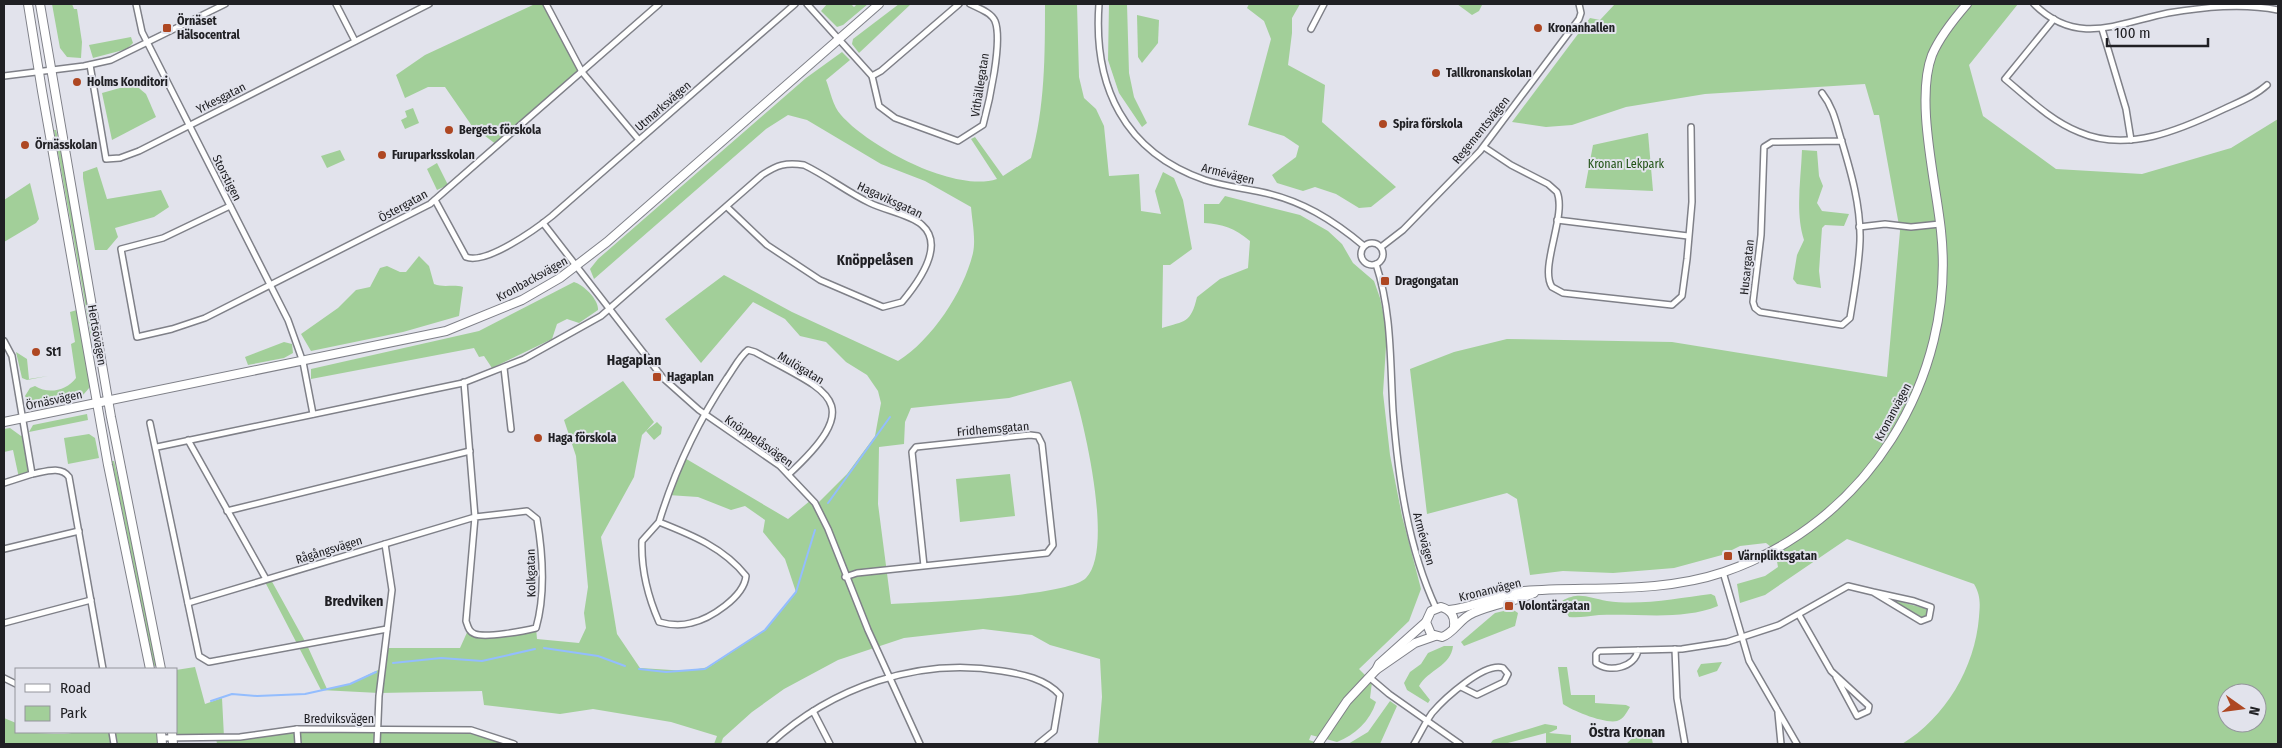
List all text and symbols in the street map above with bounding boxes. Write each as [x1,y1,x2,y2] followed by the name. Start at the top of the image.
[177,13,240,42] place label: Örnäset Hälsocentral
[2107,15,2208,47] scale bar
[1548,21,1615,35] place label: Kronanhallen
[161,22,173,34] marker: Örnäset Hälsocentral
[1532,22,1544,34] marker: Kronanhallen
[2114,24,2151,42] text: 100 m
[968,52,992,118] street label: Vithällegatan
[1446,66,1532,80] place label: Tallkronanskolan
[1430,67,1442,79] marker: Tallkronanskolan
[87,75,168,89] place label: Holms Konditori
[71,76,83,88] marker: Holms Konditori
[632,78,694,134] street label: Utmarksvägen
[194,80,248,116] street label: Yrkesgatan
[1450,93,1512,167] street label: Regementsvägen
[1393,117,1463,131] place label: Spira förskola
[1377,118,1389,130] marker: Spira förskola
[459,123,541,137] place label: Bergets förskola
[443,124,455,136] marker: Bergets förskola
[35,137,97,152] place label: Örnässkolan
[19,139,31,151] marker: Örnässkolan
[392,148,475,162] place label: Furuparksskolan
[376,149,388,161] marker: Furuparksskolan
[209,153,245,203] street label: Storstigen
[1588,157,1665,171] park label: Kronan Lekpark
[1200,161,1256,187] street label: Armévägen
[855,179,925,221] street label: Hagaviksgatan
[375,185,430,225] street label: Östergatan
[1737,239,1757,295] street label: Husargatan
[837,252,913,269] district label: Knöppelåsen
[494,254,570,304] street label: Kronbacksvägen
[1395,274,1458,288] place label: Dragongatan
[1379,275,1391,287] marker: Dragongatan
[85,304,109,366] street label: Hertsövägen
[46,345,61,359] place label: St1
[30,346,42,358] marker: St1
[775,349,827,387] street label: Mulögatan
[607,352,661,369] district label: Hagaplan
[667,370,714,384] place label: Hagaplan
[651,371,663,383] marker: Hagaplan
[1872,381,1914,443] street label: Kronanvägen
[24,385,84,413] street label: Örnäsvägen
[722,412,796,470] street label: Knöppelåsvägen
[956,419,1030,439] street label: Fridhemsgatan
[548,431,617,445] place label: Haga förskola
[532,432,544,444] marker: Haga förskola
[1410,511,1438,567] street label: Armévägen
[294,533,364,567] street label: Rågångsvägen
[524,549,538,597] street label: Kolkgatan
[1737,549,1817,563] place label: Värnpliktsgatan
[1722,550,1734,562] marker: Värnpliktsgatan
[1457,576,1523,604] street label: Kronanvägen
[325,593,383,610] district label: Bredviken
[1518,599,1590,613] place label: Volontärgatan
[1503,600,1515,612] marker: Volontärgatan
[15,668,178,733] legend
[60,679,91,697] text: Road
[2217,683,2267,733] north arrow
[60,704,87,722] text: Park
[2245,705,2263,717] text: N
[304,712,374,726] street label: Bredviksvägen
[1589,723,1665,741] district label: Östra Kronan

